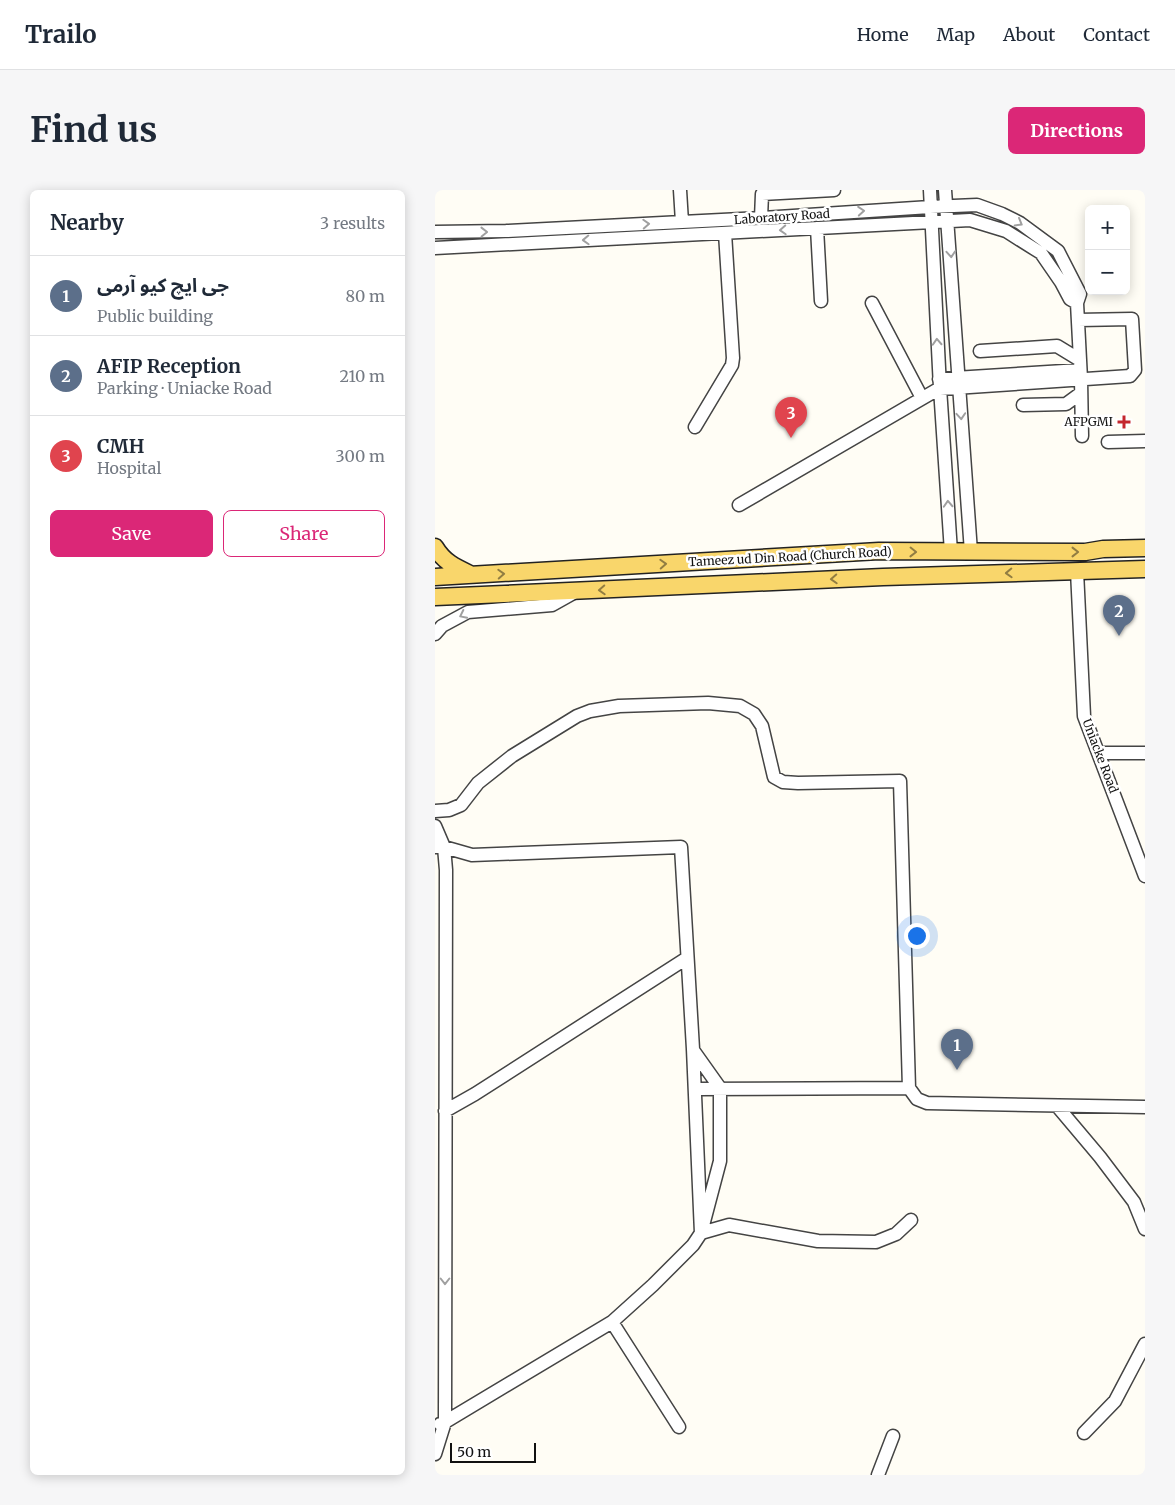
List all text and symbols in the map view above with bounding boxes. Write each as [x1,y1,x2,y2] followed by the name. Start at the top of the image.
[25,19,97,50] text: Trailo
[857,23,909,46] text: Home
[937,23,975,46] text: Map
[1003,23,1055,46] text: About
[1083,23,1150,46] text: Contact
[1008,107,1145,154] button: Directions
[30,108,157,152] text: Find us
[1085,205,1130,295] map controls
[1085,205,1130,250] button: +
[733,206,830,227] street label: Laboratory Road
[857,206,865,217] one-way arrow
[50,209,124,236] text: Nearby
[320,213,385,233] text: 3 results
[1014,217,1023,227] one-way arrow
[642,219,650,230] one-way arrow
[779,225,787,236] one-way arrow
[480,226,488,237] one-way arrow
[582,235,590,246] one-way arrow
[945,250,956,258] one-way arrow
[1085,250,1130,295] button: −
[97,273,229,297] text: جی ایچ کیو آرمی
[62,286,70,306] text: 1
[346,286,385,306] text: 80 m
[97,306,213,326] text: Public building
[932,337,943,345] one-way arrow
[97,354,241,378] text: AFIP Reception
[61,366,71,386] text: 2
[340,366,385,386] text: 210 m
[97,378,272,398] text: Parking · Uniacke Road
[775,397,807,438] pin: 3
[956,413,967,421] one-way arrow
[1063,414,1113,429] place label: AFPGMI
[1117,415,1131,429] marker: AFPGMI
[97,434,145,458] text: CMH
[61,446,71,466] text: 3
[336,446,385,466] text: 300 m
[97,458,161,478] text: Hospital
[943,499,954,507] one-way arrow
[50,510,213,557] button: Save
[223,510,385,557] button: Share
[688,544,892,569] street label: Tameez ud Din Road (Church Road)
[910,547,917,557] one-way arrow
[1072,547,1080,557] one-way arrow
[660,559,668,570] one-way arrow
[497,568,505,579] one-way arrow
[1005,568,1013,579] one-way arrow
[830,574,838,584] one-way arrow
[598,584,606,595] one-way arrow
[1103,595,1135,636] pin: 2
[459,609,468,620] one-way arrow
[1079,717,1122,795] street label: Uniacke Road
[904,923,930,949] your location
[941,1029,973,1070] pin: 1
[440,1277,450,1285] one-way arrow
[450,1440,536,1463] scale bar
[457,1443,491,1461] text: 50 m

